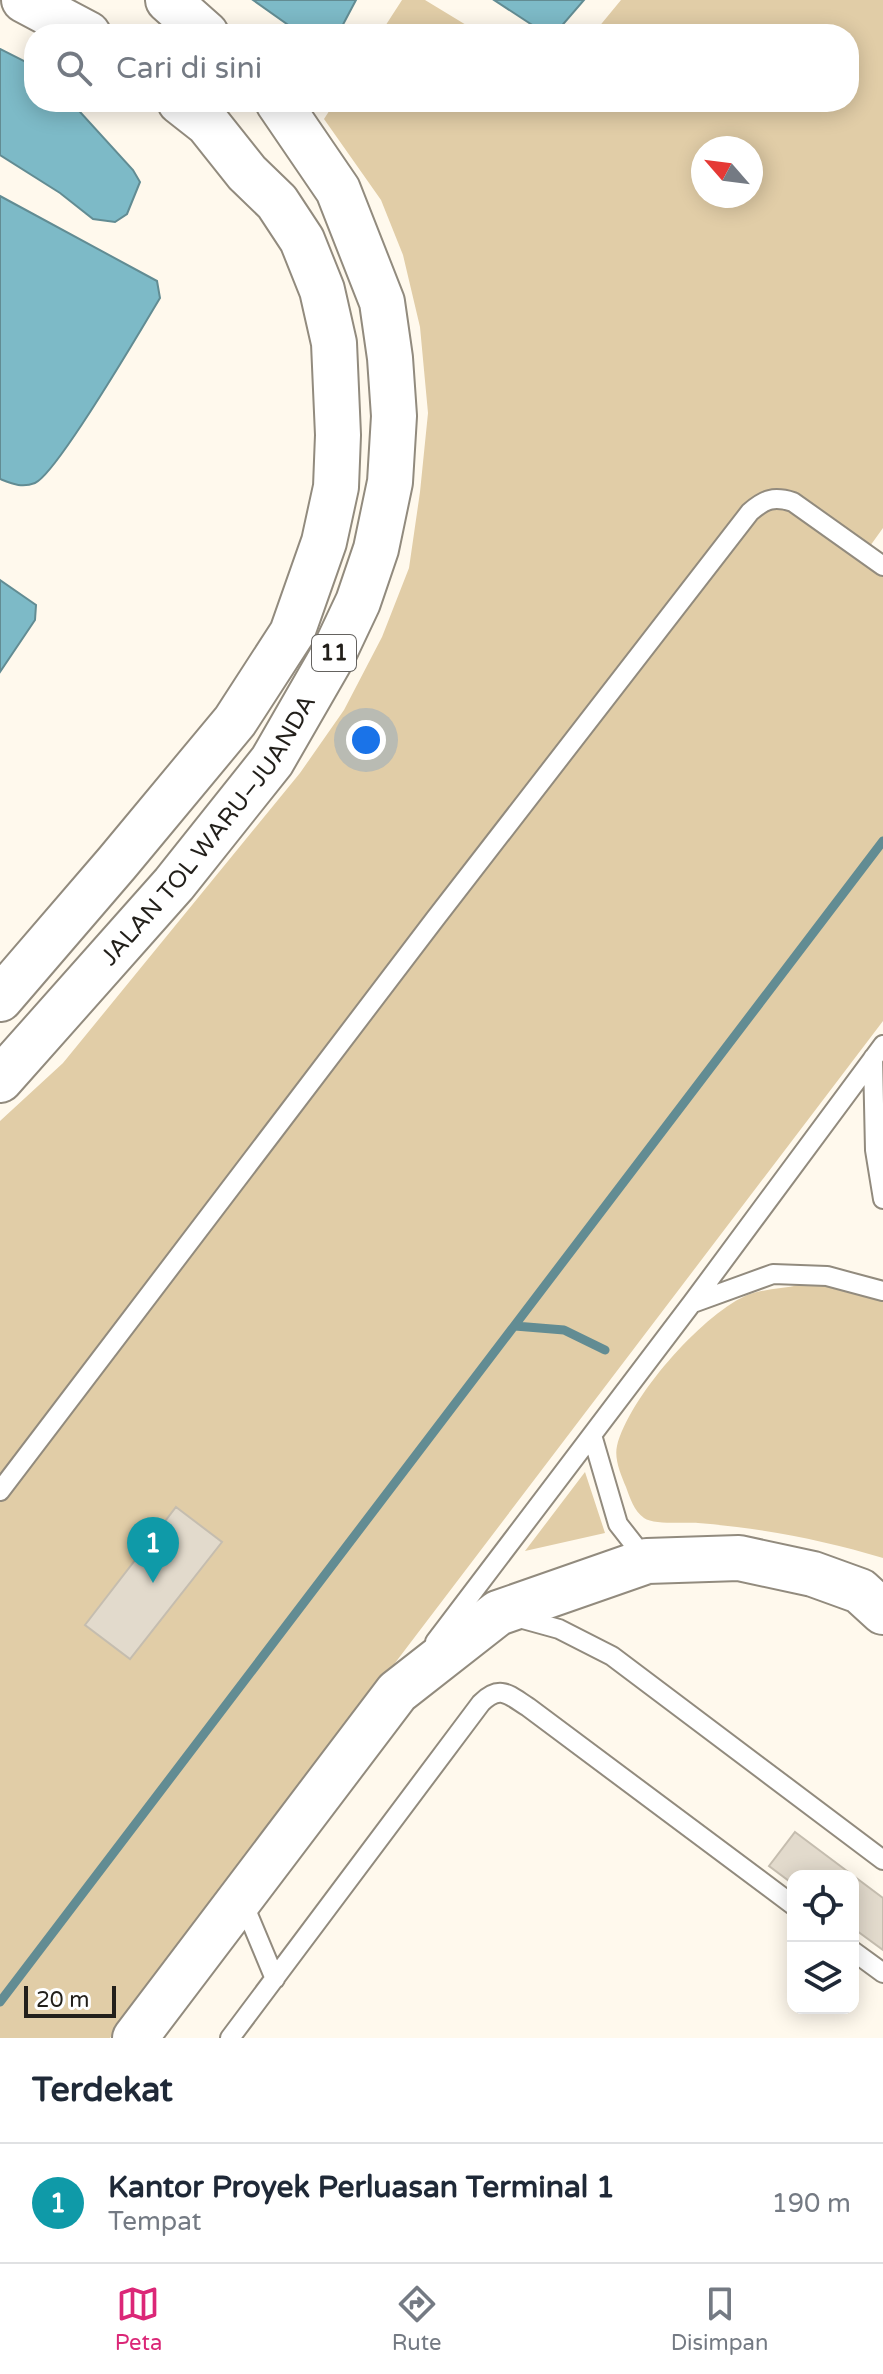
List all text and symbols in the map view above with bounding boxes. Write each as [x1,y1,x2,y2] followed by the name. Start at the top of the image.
[24,24,859,112] search box
[52,46,96,90] icon: search
[116,50,262,87] text: Cari di sini
[691,136,763,208] north arrow
[312,635,356,671] road number: 11
[94,689,322,971] street label: JALAN TOL WARU–JUANDA
[346,720,386,760] your location
[127,1517,179,1583] pin: 1
[787,1870,859,2014] map controls
[787,1870,859,1942] button: locate
[787,1942,859,2014] button: layers
[24,1982,116,2018] scale bar
[36,1987,90,2013] text: 20 m
[32,2070,173,2111] text: Terdekat
[108,2169,615,2206] text: Kantor Proyek Perluasan Terminal 1
[50,2188,66,2219] text: 1
[771,2188,851,2219] text: 190 m
[108,2206,201,2237] text: Tempat
[115,2282,162,2356] tab: Peta
[392,2282,441,2356] tab: Rute
[671,2282,768,2356] tab: Disimpan

